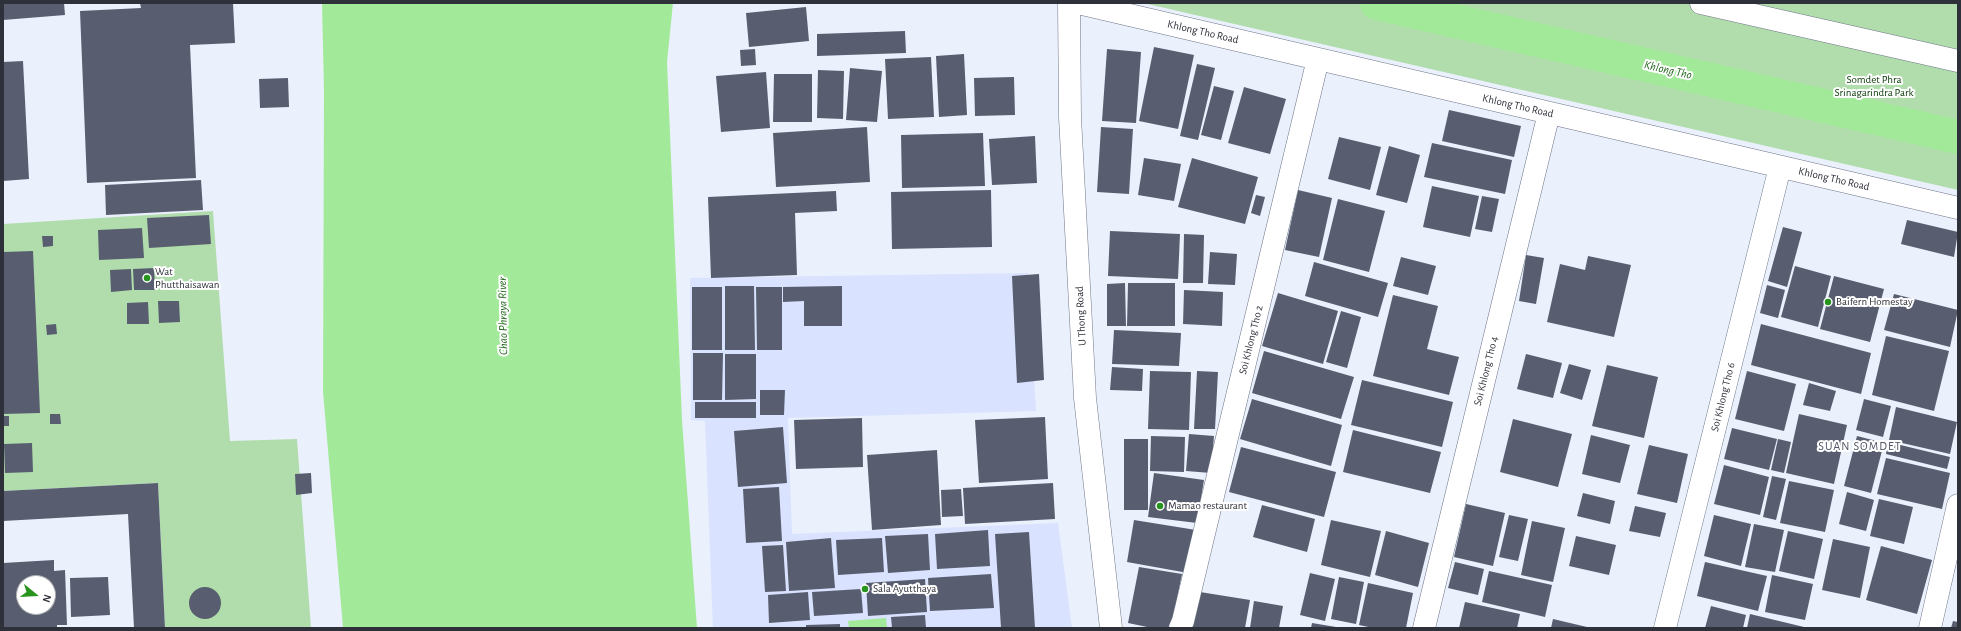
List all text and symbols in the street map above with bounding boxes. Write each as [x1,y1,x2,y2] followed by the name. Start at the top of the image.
[1166,17,1240,47] street label: Khlong Tho Road
[1643,58,1693,82] water label: Khlong Tho
[1834,73,1914,99] park label: Somdet Phra Srinagarindra Park
[1481,91,1555,121] street label: Khlong Tho Road
[1797,164,1871,194] street label: Khlong Tho Road
[155,265,219,291] place label: Wat Phutthaisawan
[142,273,152,283] marker: Wat Phutthaisawan
[495,277,511,355] water label: Chao Phraya River
[1073,286,1089,346] street label: U Thong Road
[1836,295,1913,309] place label: Baifern Homestay
[1823,297,1833,307] marker: Baifern Homestay
[1236,304,1266,376] street label: Soi Khlong Tho 2
[1471,335,1501,407] street label: Soi Khlong Tho 4
[1708,361,1738,433] street label: Soi Khlong Tho 6
[1818,439,1902,453] district label: SUAN SOMDET
[1168,499,1247,513] place label: Mamao restaurant
[1155,501,1165,511] marker: Mamao restaurant
[16,575,56,615] north arrow
[873,582,936,596] place label: Sala Ayutthaya
[860,584,870,594] marker: Sala Ayutthaya
[41,593,53,604] text: N

